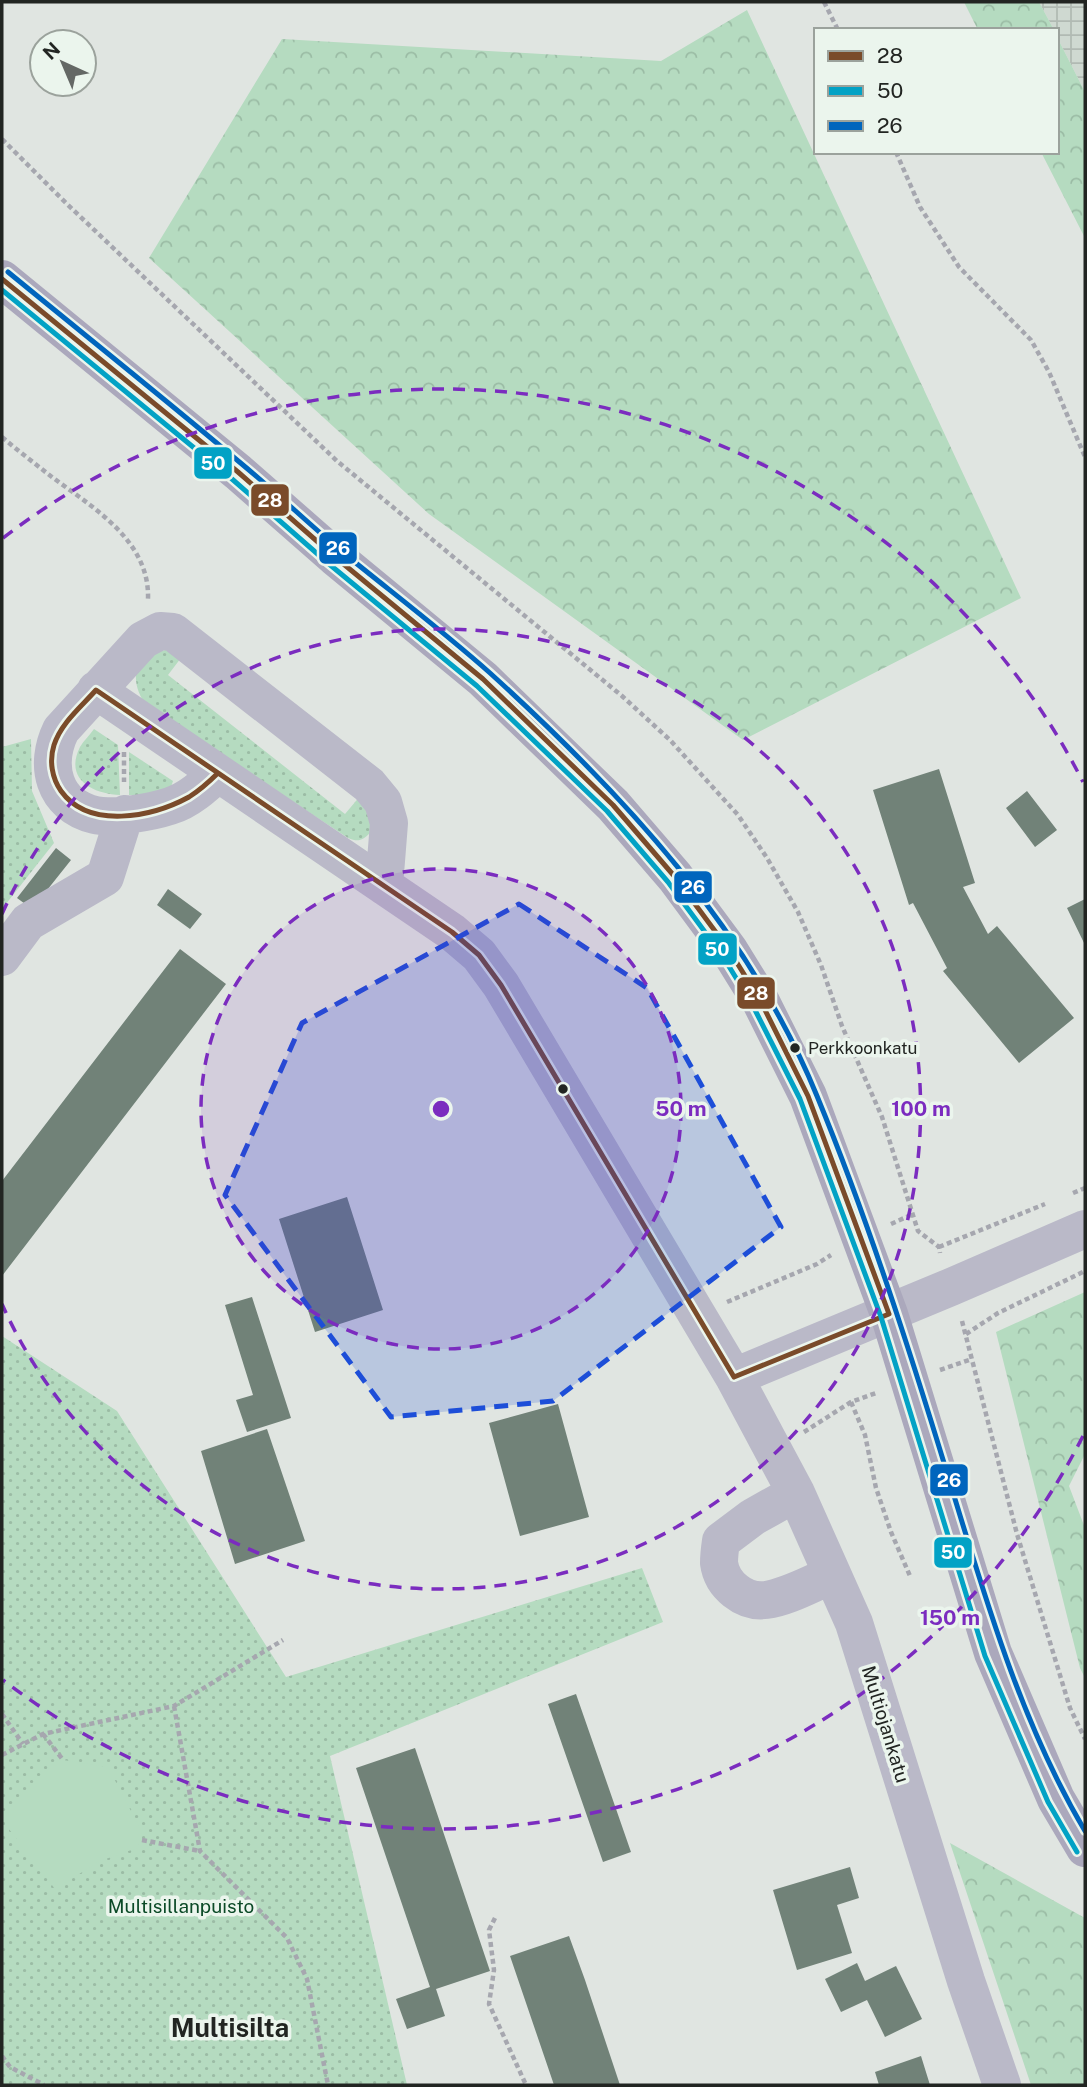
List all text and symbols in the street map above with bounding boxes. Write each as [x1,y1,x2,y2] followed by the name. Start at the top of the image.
[28,28,98,98] north arrow
[814,28,1059,154] legend
[38,38,64,64] text: N
[877,43,903,68] text: 28
[877,78,903,103] text: 50
[877,113,903,138] text: 26
[193,446,233,480] line badge: 50
[200,452,226,474] text: 50
[250,483,290,517] line badge: 28
[258,489,282,511] text: 28
[318,531,358,565] line badge: 26
[326,537,350,559] text: 26
[673,870,713,904] line badge: 26
[681,876,705,898] text: 26
[697,932,738,966] line badge: 50
[704,938,730,960] text: 50
[736,976,776,1010] line badge: 28
[744,982,768,1004] text: 28
[808,1038,917,1058] place label: Perkkoonkatu
[788,1041,802,1055] marker: Perkkoonkatu
[556,1082,570,1096] unlabelled marker
[655,1096,707,1121] text: 50 m
[891,1096,951,1121] text: 100 m
[429,1097,453,1121] centre of rings
[929,1463,969,1497] line badge: 26
[937,1469,961,1491] text: 26
[933,1536,973,1569] line badge: 50
[940,1541,966,1563] text: 50
[920,1605,980,1630] text: 150 m
[858,1663,914,1785] street label: Multiojankatu
[108,1895,254,1917] park label: Multisillanpuisto
[171,2012,289,2043] district label: Multisilta

